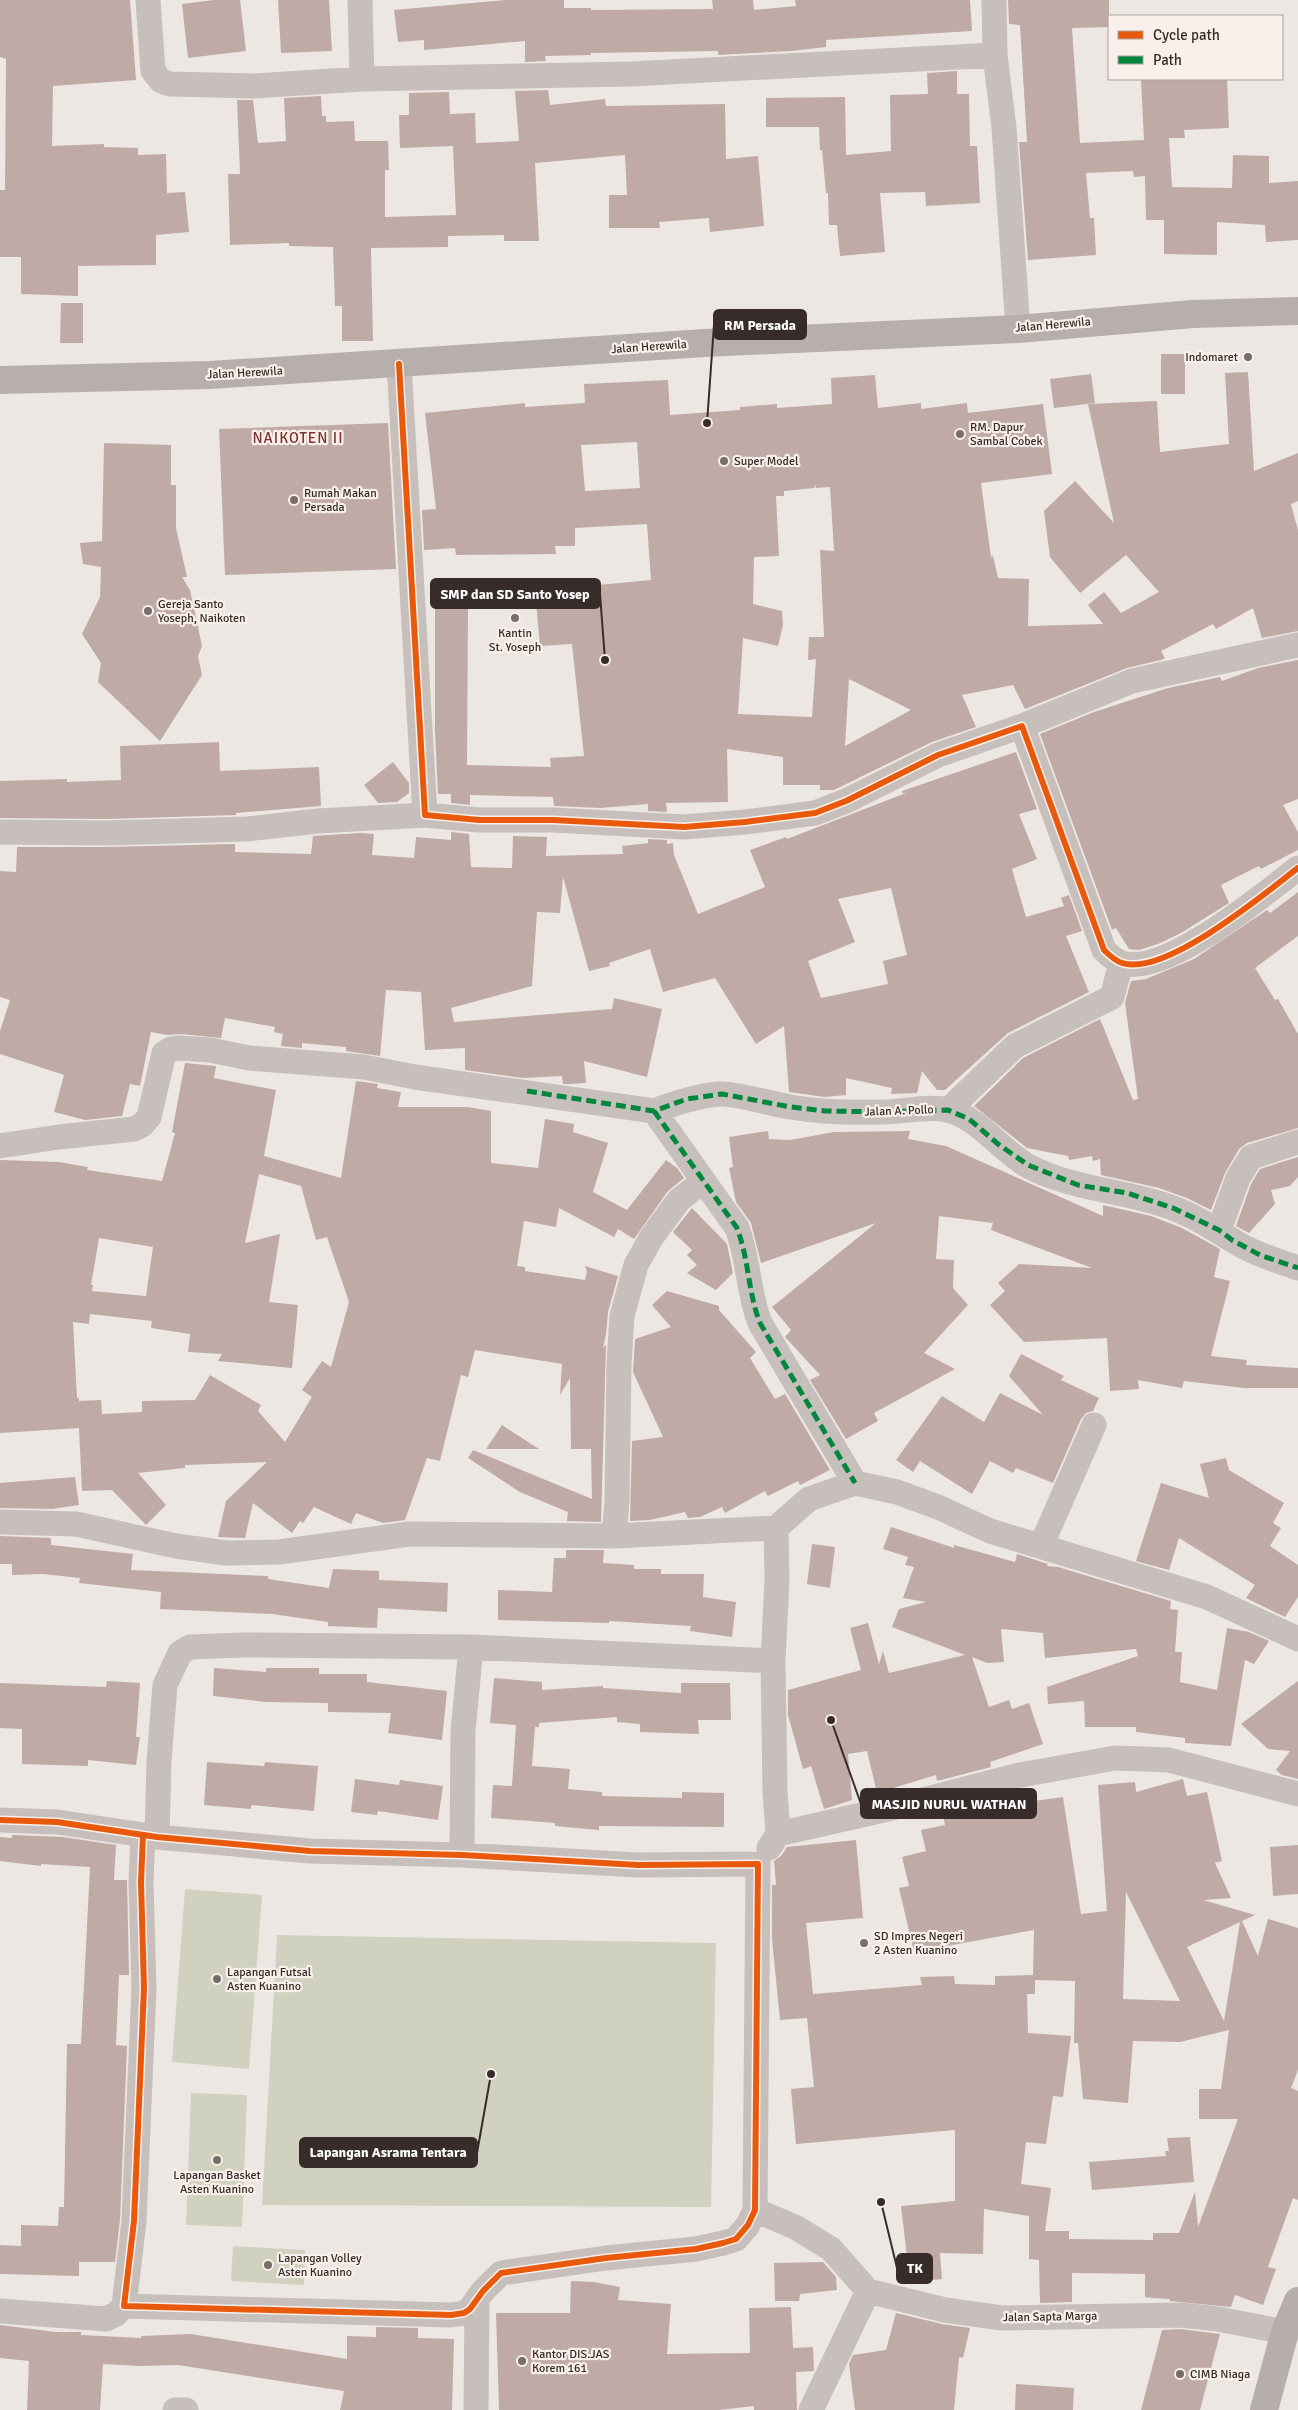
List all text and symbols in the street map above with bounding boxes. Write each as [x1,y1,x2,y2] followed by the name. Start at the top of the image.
[1108,15,1283,80] legend
[1153,26,1220,44] text: Cycle path
[1153,51,1182,69] text: Path
[714,310,806,339] callout: RM Persada
[1015,314,1091,336] street label: Jalan Herewila
[724,317,796,334] text: RM Persada
[611,337,687,357] street label: Jalan Herewila
[1185,350,1238,365] place label: Indomaret
[1242,351,1254,363] marker: Indomaret
[207,364,283,382] street label: Jalan Herewila
[970,420,1043,449] place label: RM. Dapur Sambal Cobek
[954,428,966,440] marker: RM. Dapur Sambal Cobek
[252,429,344,447] district label: NAIKOTEN II
[734,454,799,469] place label: Super Model
[718,455,730,467] marker: Super Model
[304,486,377,515] place label: Rumah Makan Persada
[288,494,300,506] marker: Rumah Makan Persada
[431,579,600,608] callout: SMP dan SD Santo Yosep
[440,586,590,603] text: SMP dan SD Santo Yosep
[158,597,246,626] place label: Gereja Santo Yoseph, Naikoten
[142,605,154,617] marker: Gereja Santo Yoseph, Naikoten
[509,612,521,624] marker: Kantin St. Yoseph
[489,626,541,655] place label: Kantin St. Yoseph
[864,1102,934,1120] street label: Jalan A. Pollo
[861,1789,1036,1818] callout: MASJID NURUL WATHAN
[871,1796,1027,1813] text: MASJID NURUL WATHAN
[874,1929,963,1958] place label: SD Impres Negeri 2 Asten Kuanino
[858,1937,870,1949] marker: SD Impres Negeri 2 Asten Kuanino
[227,1965,312,1994] place label: Lapangan Futsal Asten Kuanino
[211,1973,223,1985] marker: Lapangan Futsal Asten Kuanino
[300,2138,477,2167] callout: Lapangan Asrama Tentara
[309,2144,467,2161] text: Lapangan Asrama Tentara
[211,2154,223,2166] marker: Lapangan Basket Asten Kuanino
[173,2168,261,2197] place label: Lapangan Basket Asten Kuanino
[278,2251,362,2280] place label: Lapangan Volley Asten Kuanino
[897,2254,932,2283] callout: TK
[262,2259,274,2271] marker: Lapangan Volley Asten Kuanino
[907,2260,923,2277] text: TK
[1003,2309,1097,2325] street label: Jalan Sapta Marga
[532,2347,610,2376] place label: Kantor DIS.JAS Korem 161
[516,2355,528,2367] marker: Kantor DIS.JAS Korem 161
[1190,2367,1250,2382] place label: CIMB Niaga
[1174,2368,1186,2380] marker: CIMB Niaga

